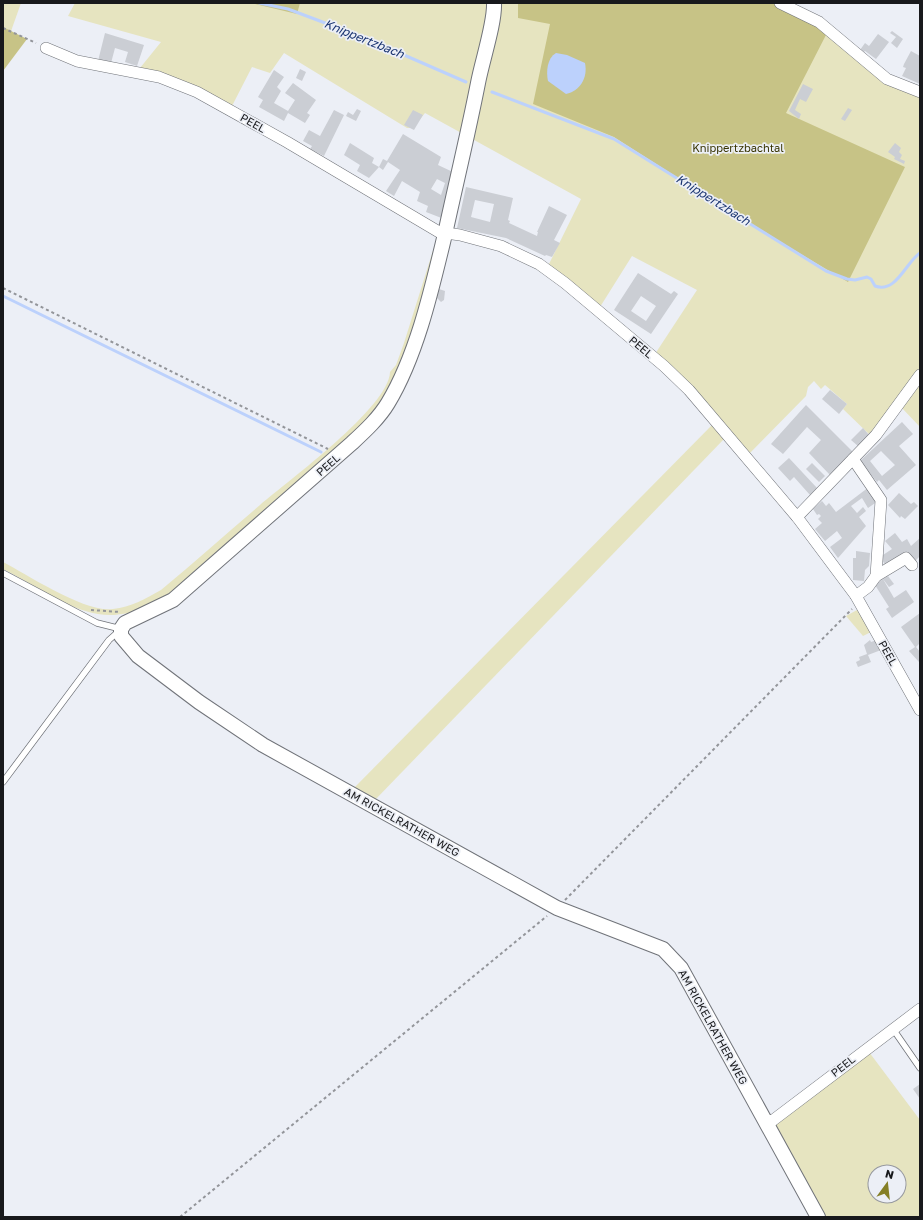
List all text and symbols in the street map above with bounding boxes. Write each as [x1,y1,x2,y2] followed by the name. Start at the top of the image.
[322,16,407,62] water label: Knippertzbach
[238,110,269,135] street label: PEEL
[692,141,784,154] park label: Knippertzbachtal
[673,171,754,229] water label: Knippertzbach
[627,333,656,361] street label: PEEL
[313,450,343,478] street label: PEEL
[876,638,901,668] street label: PEEL
[342,784,462,859] street label: AM RICKELRATHER WEG
[676,967,751,1087] street label: AM RICKELRATHER WEG
[828,1052,858,1079] street label: PEEL
[867,1164,907,1204] north arrow
[884,1166,895,1181] text: N

